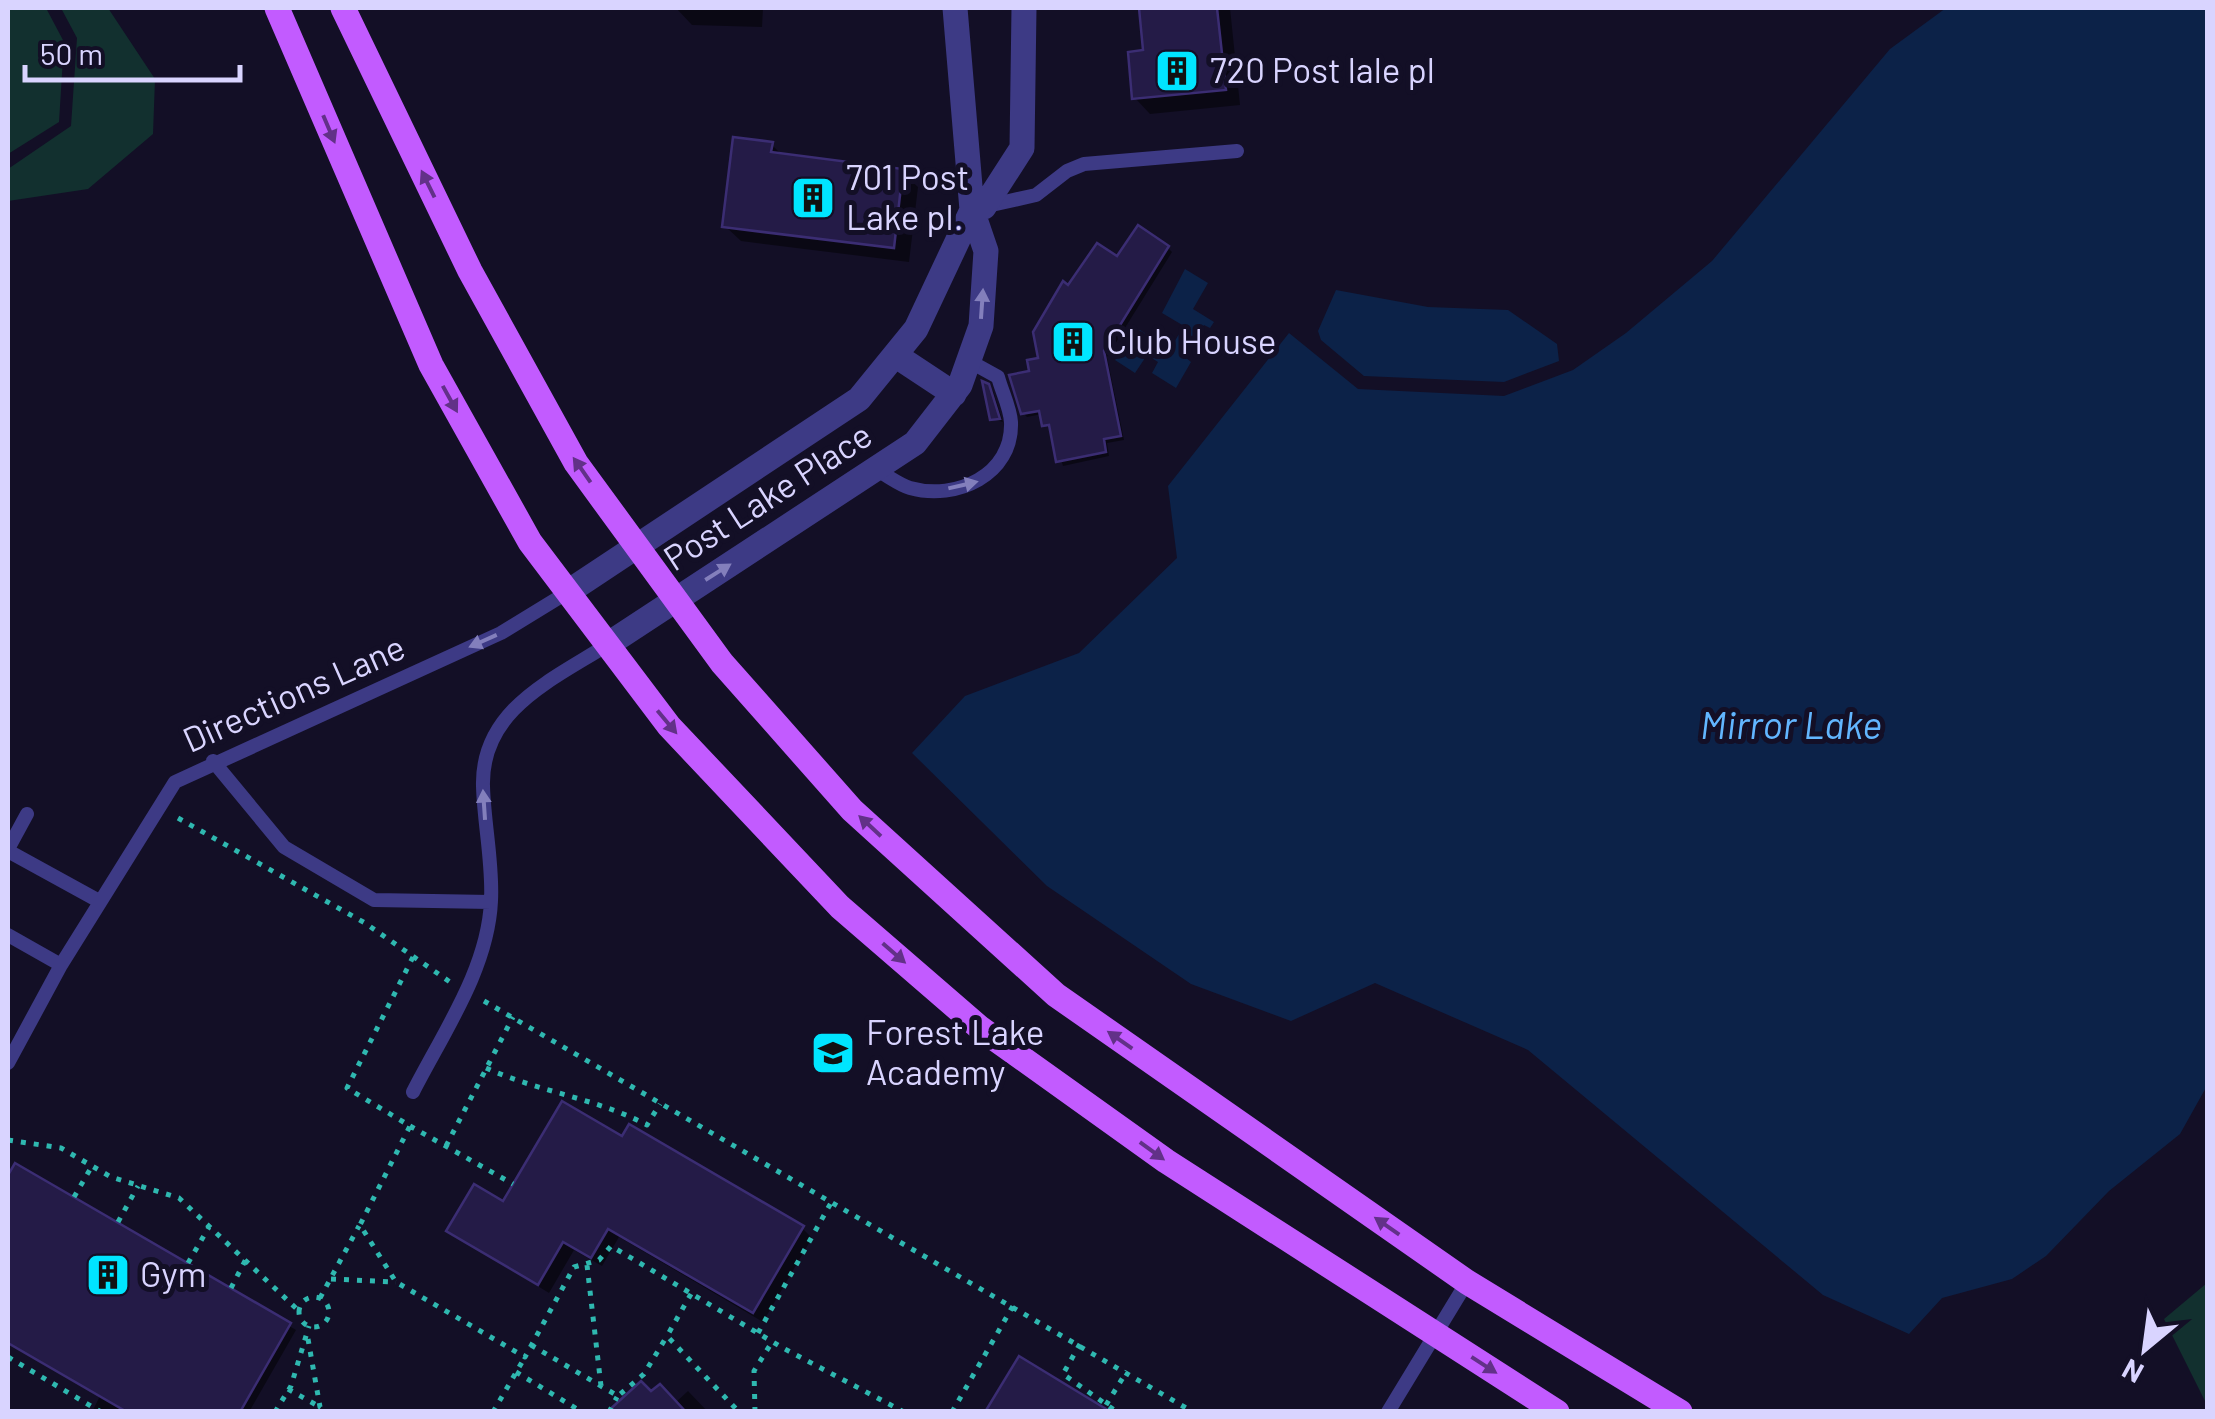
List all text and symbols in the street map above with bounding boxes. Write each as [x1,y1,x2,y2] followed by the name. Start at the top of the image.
[25,20,240,82] scale bar
[40,35,103,71] text: 50 m
[1154,48,1200,94] building icon: 720 Post lale pl
[1210,48,1435,90] place label: 720 Post lale pl
[322,114,338,144] one-way arrow
[846,155,969,237] place label: 701 Post Lake pl.
[420,169,437,198] one-way arrow
[790,175,836,221] building icon: 701 Post Lake pl.
[974,287,990,319] one-way arrow
[1050,319,1096,365] building icon: Club House
[1106,319,1276,361] place label: Club House
[442,385,459,414] one-way arrow
[655,413,879,578] street label: Post Lake Place
[572,457,592,484] one-way arrow
[948,477,979,492] one-way arrow
[704,564,732,581] one-way arrow
[176,624,411,760] street label: Directions Lane
[468,633,498,649] one-way arrow
[1700,701,1882,747] water label: Mirror Lake
[655,709,677,734] one-way arrow
[476,788,492,820] one-way arrow
[858,815,882,838] one-way arrow
[881,942,906,964] one-way arrow
[866,1010,1044,1092] place label: Forest Lake Academy
[810,1030,856,1076] school or university icon: Forest Lake Academy
[1107,1031,1134,1050] one-way arrow
[1138,1141,1165,1160] one-way arrow
[1373,1217,1400,1236] one-way arrow
[85,1252,131,1298] building icon: Gym
[140,1252,207,1294] place label: Gym
[2095,1299,2195,1399] north arrow
[2116,1352,2149,1391] text: N
[1470,1355,1498,1373] one-way arrow

